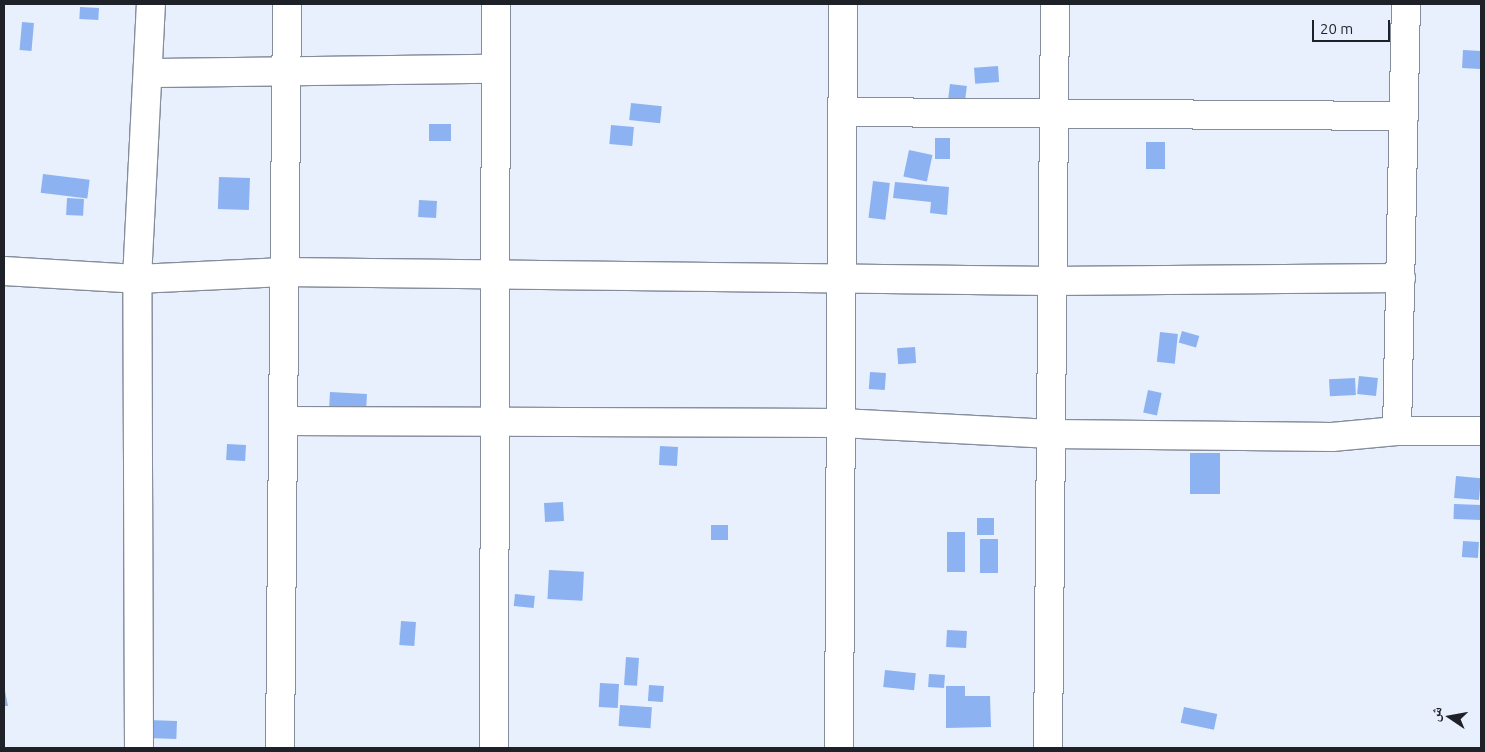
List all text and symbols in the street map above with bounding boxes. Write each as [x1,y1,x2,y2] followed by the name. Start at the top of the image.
[1315,10,1392,42] scale bar
[1320,20,1353,37] text: 20 m
[1425,692,1475,742] north arrow
[1426,705,1445,723] text: ش

